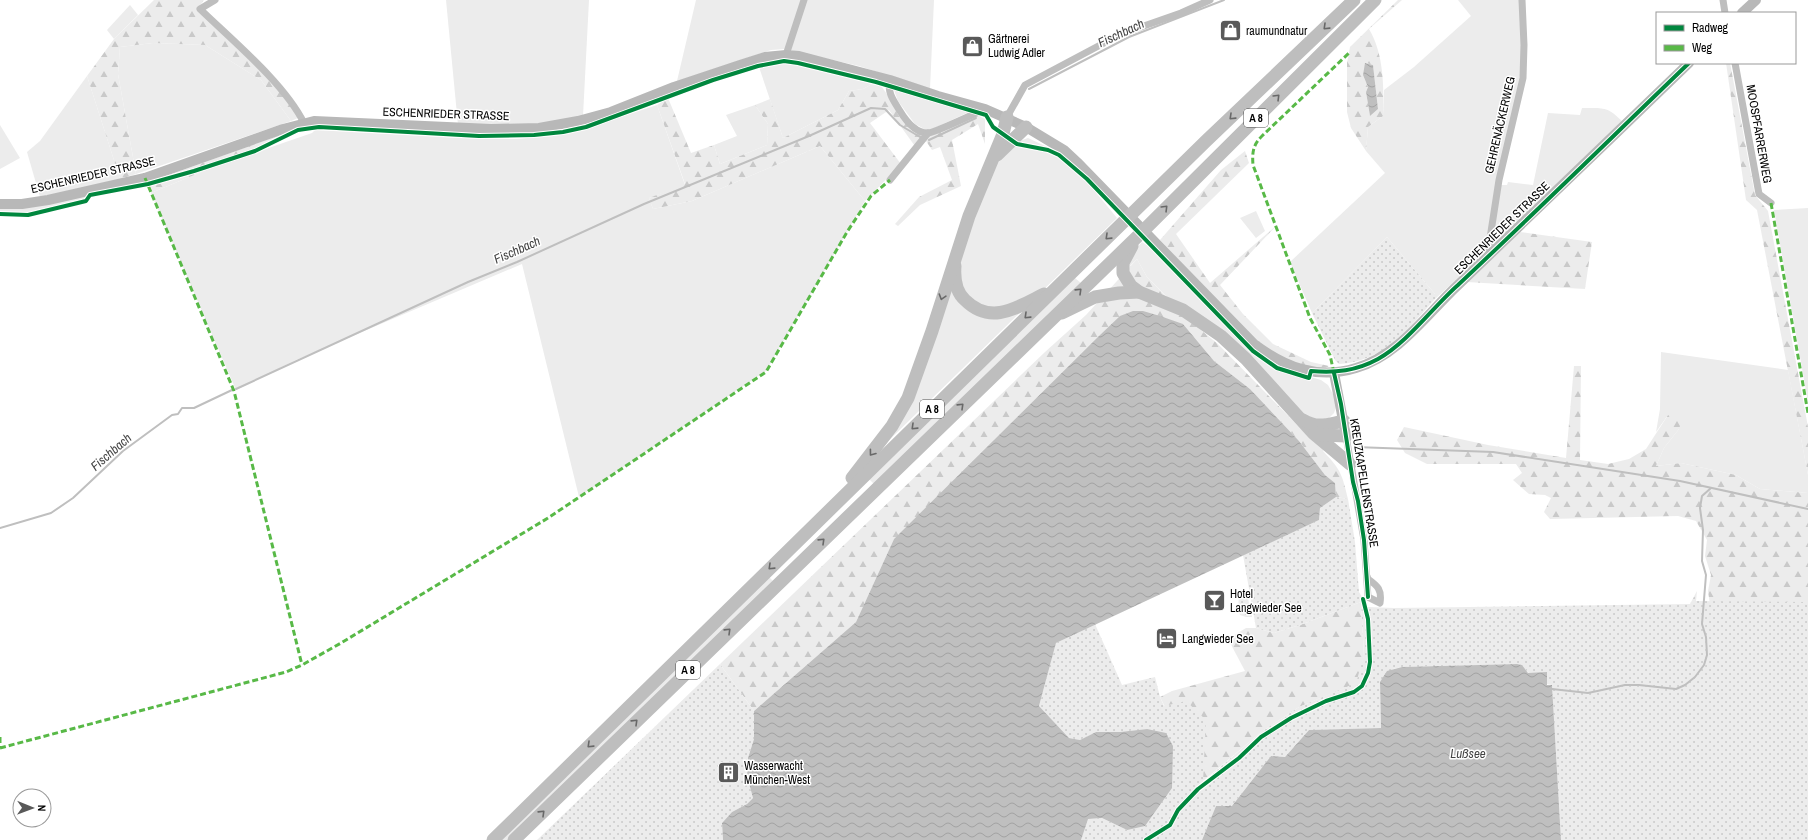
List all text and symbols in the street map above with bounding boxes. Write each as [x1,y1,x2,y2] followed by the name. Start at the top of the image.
[1656,12,1796,64] legend
[1095,15,1147,51] water label: Fischbach
[1218,18,1244,44] shop icon: raumundnatur
[1692,20,1729,36] text: Radweg
[1323,22,1331,30] one-way arrow
[1246,23,1308,39] place label: raumundnatur
[988,31,1046,61] place label: Gärtnerei Ludwig Adler
[960,33,986,59] shop icon: Gärtnerei Ludwig Adler
[1692,40,1713,56] text: Weg
[1481,75,1519,175] street label: GEHRENÄCKERWEG
[1742,83,1776,185] street label: MOOSPFARRERWEG
[1272,94,1280,102] one-way arrow
[382,104,510,124] street label: ESCHENRIEDER STRASSE
[1244,109,1268,127] road number: A 8
[1229,112,1237,120] one-way arrow
[29,153,157,197] street label: ESCHENRIEDER STRASSE
[1451,178,1553,278] street label: ESCHENRIEDER STRASSE
[1160,205,1168,213] one-way arrow
[491,232,543,268] water label: Fischbach
[1105,232,1113,240] one-way arrow
[1075,289,1082,296] one-way arrow
[938,294,947,301] one-way arrow
[1024,311,1032,319] one-way arrow
[920,400,944,418] road number: A 8
[956,403,964,411] one-way arrow
[1346,417,1382,549] street label: KREUZKAPELLENSTRASSE
[911,422,919,430] one-way arrow
[87,429,135,475] water label: Fischbach
[870,448,877,455] one-way arrow
[817,538,825,546] one-way arrow
[768,562,776,570] one-way arrow
[1230,586,1302,616] place label: Hotel Langwieder See
[1202,588,1228,614] bar icon: Hotel Langwieder See
[1154,626,1180,652] hotel icon: Langwieder See
[723,628,731,636] one-way arrow
[1182,631,1254,647] place label: Langwieder See
[676,661,700,679] road number: A 8
[630,719,638,727] one-way arrow
[587,740,595,748] one-way arrow
[1450,745,1486,762] water label: Lußsee
[744,758,810,788] place label: Wasserwacht München-West
[716,760,742,786] building icon: Wasserwacht München-West
[12,788,52,828] north arrow
[35,805,49,812] text: N
[537,810,545,818] one-way arrow

